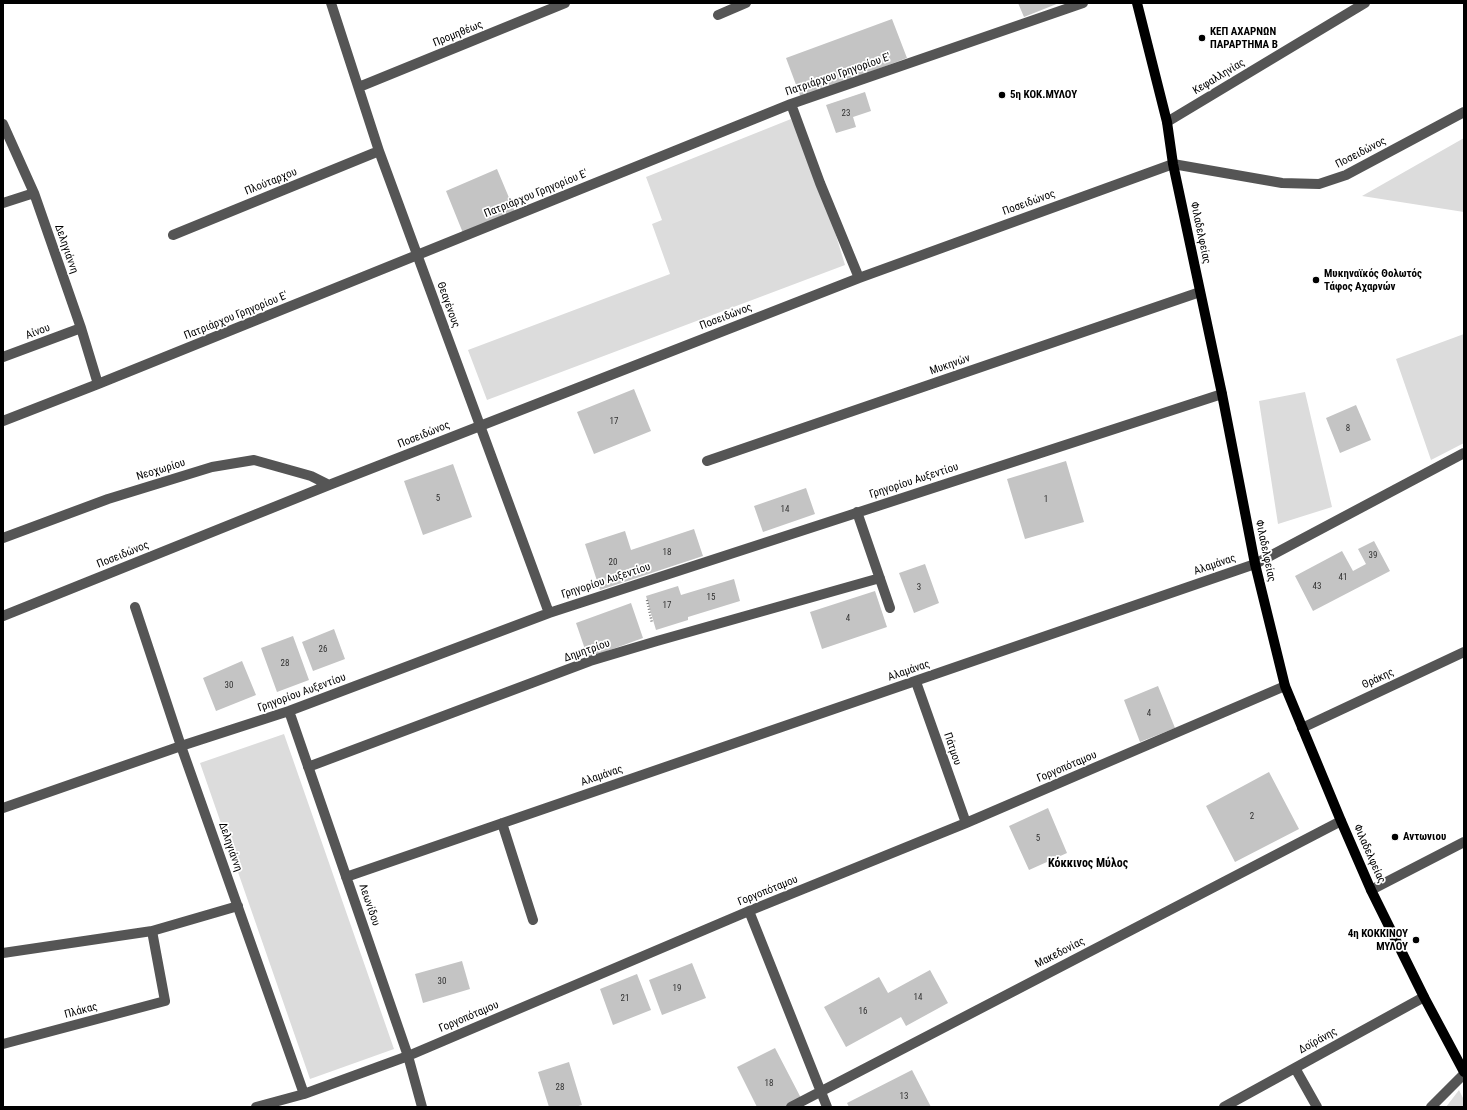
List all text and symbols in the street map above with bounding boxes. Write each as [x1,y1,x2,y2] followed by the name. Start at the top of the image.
[431,18,485,50] street label: Προμηθέως
[1210,25,1278,51] place label: ΚΕΠ ΑΧΑΡΝΩΝ ΠΑΡΑΡΤΗΜΑ Β
[1197,33,1207,43] marker: ΚΕΠ ΑΧΑΡΝΩΝ ΠΑΡΑΡΤΗΜΑ Β
[784,51,892,99] street label: Πατριάρχου Γρηγορίου E'
[1191,56,1247,98] street label: Κεφαλληνίας
[1010,88,1077,102] place label: 5η ΚΟΚ.ΜΥΛΟΥ
[997,90,1007,100] marker: 5η ΚΟΚ.ΜΥΛΟΥ
[842,109,850,119] house number: 23
[1334,135,1388,171] street label: Ποσειδώνος
[243,166,299,198] street label: Πλούταρχου
[482,167,590,221] street label: Πατριάρχου Γρηγορίου E'
[1001,187,1057,219] street label: Ποσειδώνος
[1187,201,1213,265] street label: Φιλαδελφείας
[51,223,81,275] street label: Δεληγιάννη
[1324,267,1422,293] place label: Μυκηναϊκός Θολωτός Τάφος Αχαρνών
[1311,275,1321,285] marker: Μυκηναϊκός Θολωτός Τάφος Αχαρνών
[434,280,462,330] street label: Θεαγένους
[182,289,290,343] street label: Πατριάρχου Γρηγορίου E'
[698,301,754,333] street label: Ποσειδώνος
[24,321,52,343] street label: Αίνου
[928,352,972,378] street label: Μυκηνών
[610,417,618,427] house number: 17
[396,419,452,451] street label: Ποσειδώνος
[1346,424,1350,434] house number: 8
[135,456,187,484] street label: Νεοχωρίου
[868,460,960,502] street label: Γρηγορίου Αυξεντίου
[436,494,440,504] house number: 5
[1044,495,1048,505] house number: 1
[781,505,789,515] house number: 14
[1252,519,1278,583] street label: Φιλαδελφείας
[95,539,151,571] street label: Ποσειδώνος
[663,548,671,558] house number: 18
[1369,551,1377,561] house number: 39
[1192,552,1238,578] street label: Αλαμάνας
[609,558,617,568] house number: 20
[560,560,652,602] street label: Γρηγορίου Αυξεντίου
[1339,573,1347,583] house number: 41
[1313,582,1321,592] house number: 43
[917,583,921,593] house number: 3
[707,593,715,603] house number: 15
[663,601,671,611] house number: 17
[846,614,850,624] house number: 4
[562,637,612,665] street label: Δημητρίου
[319,645,327,655] house number: 26
[886,658,932,684] street label: Αλαμάνας
[281,659,289,669] house number: 28
[1360,666,1396,692] street label: Θράκης
[256,671,348,715] street label: Γρηγορίου Αυξεντίου
[225,681,233,691] house number: 30
[1147,709,1151,719] house number: 4
[940,731,964,767] street label: Πάτμου
[1035,749,1099,785] street label: Γοργοπόταμου
[579,763,625,789] street label: Αλαμάνας
[1250,812,1254,822] house number: 2
[215,821,245,873] street label: Δεληγιάννη
[1350,823,1388,885] street label: Φιλαδελφείας
[1403,830,1446,844] place label: Αντωνιου
[1390,832,1400,842] marker: Αντωνιου
[1036,834,1040,844] house number: 5
[1048,857,1128,871] district label: Κόκκινος Μύλος
[736,873,800,909] street label: Γοργοπόταμου
[356,882,382,928] street label: Λεωνίδου
[1348,927,1408,953] place label: 4η ΚΟΚΚΙΝΟΥ ΜΥΛΟΥ
[1033,935,1087,971] street label: Μακεδονίας
[1411,935,1421,945] marker: 4η ΚΟΚΚΙΝΟΥ ΜΥΛΟΥ
[438,977,446,987] house number: 30
[673,984,681,994] house number: 19
[914,993,922,1003] house number: 14
[621,994,629,1004] house number: 21
[437,999,501,1035] street label: Γοργοπόταμου
[63,1000,99,1022] street label: Πλάκας
[859,1007,867,1017] house number: 16
[1297,1025,1339,1057] street label: Δοϊράνης
[765,1079,773,1089] house number: 18
[556,1083,564,1093] house number: 28
[900,1092,908,1102] house number: 13

